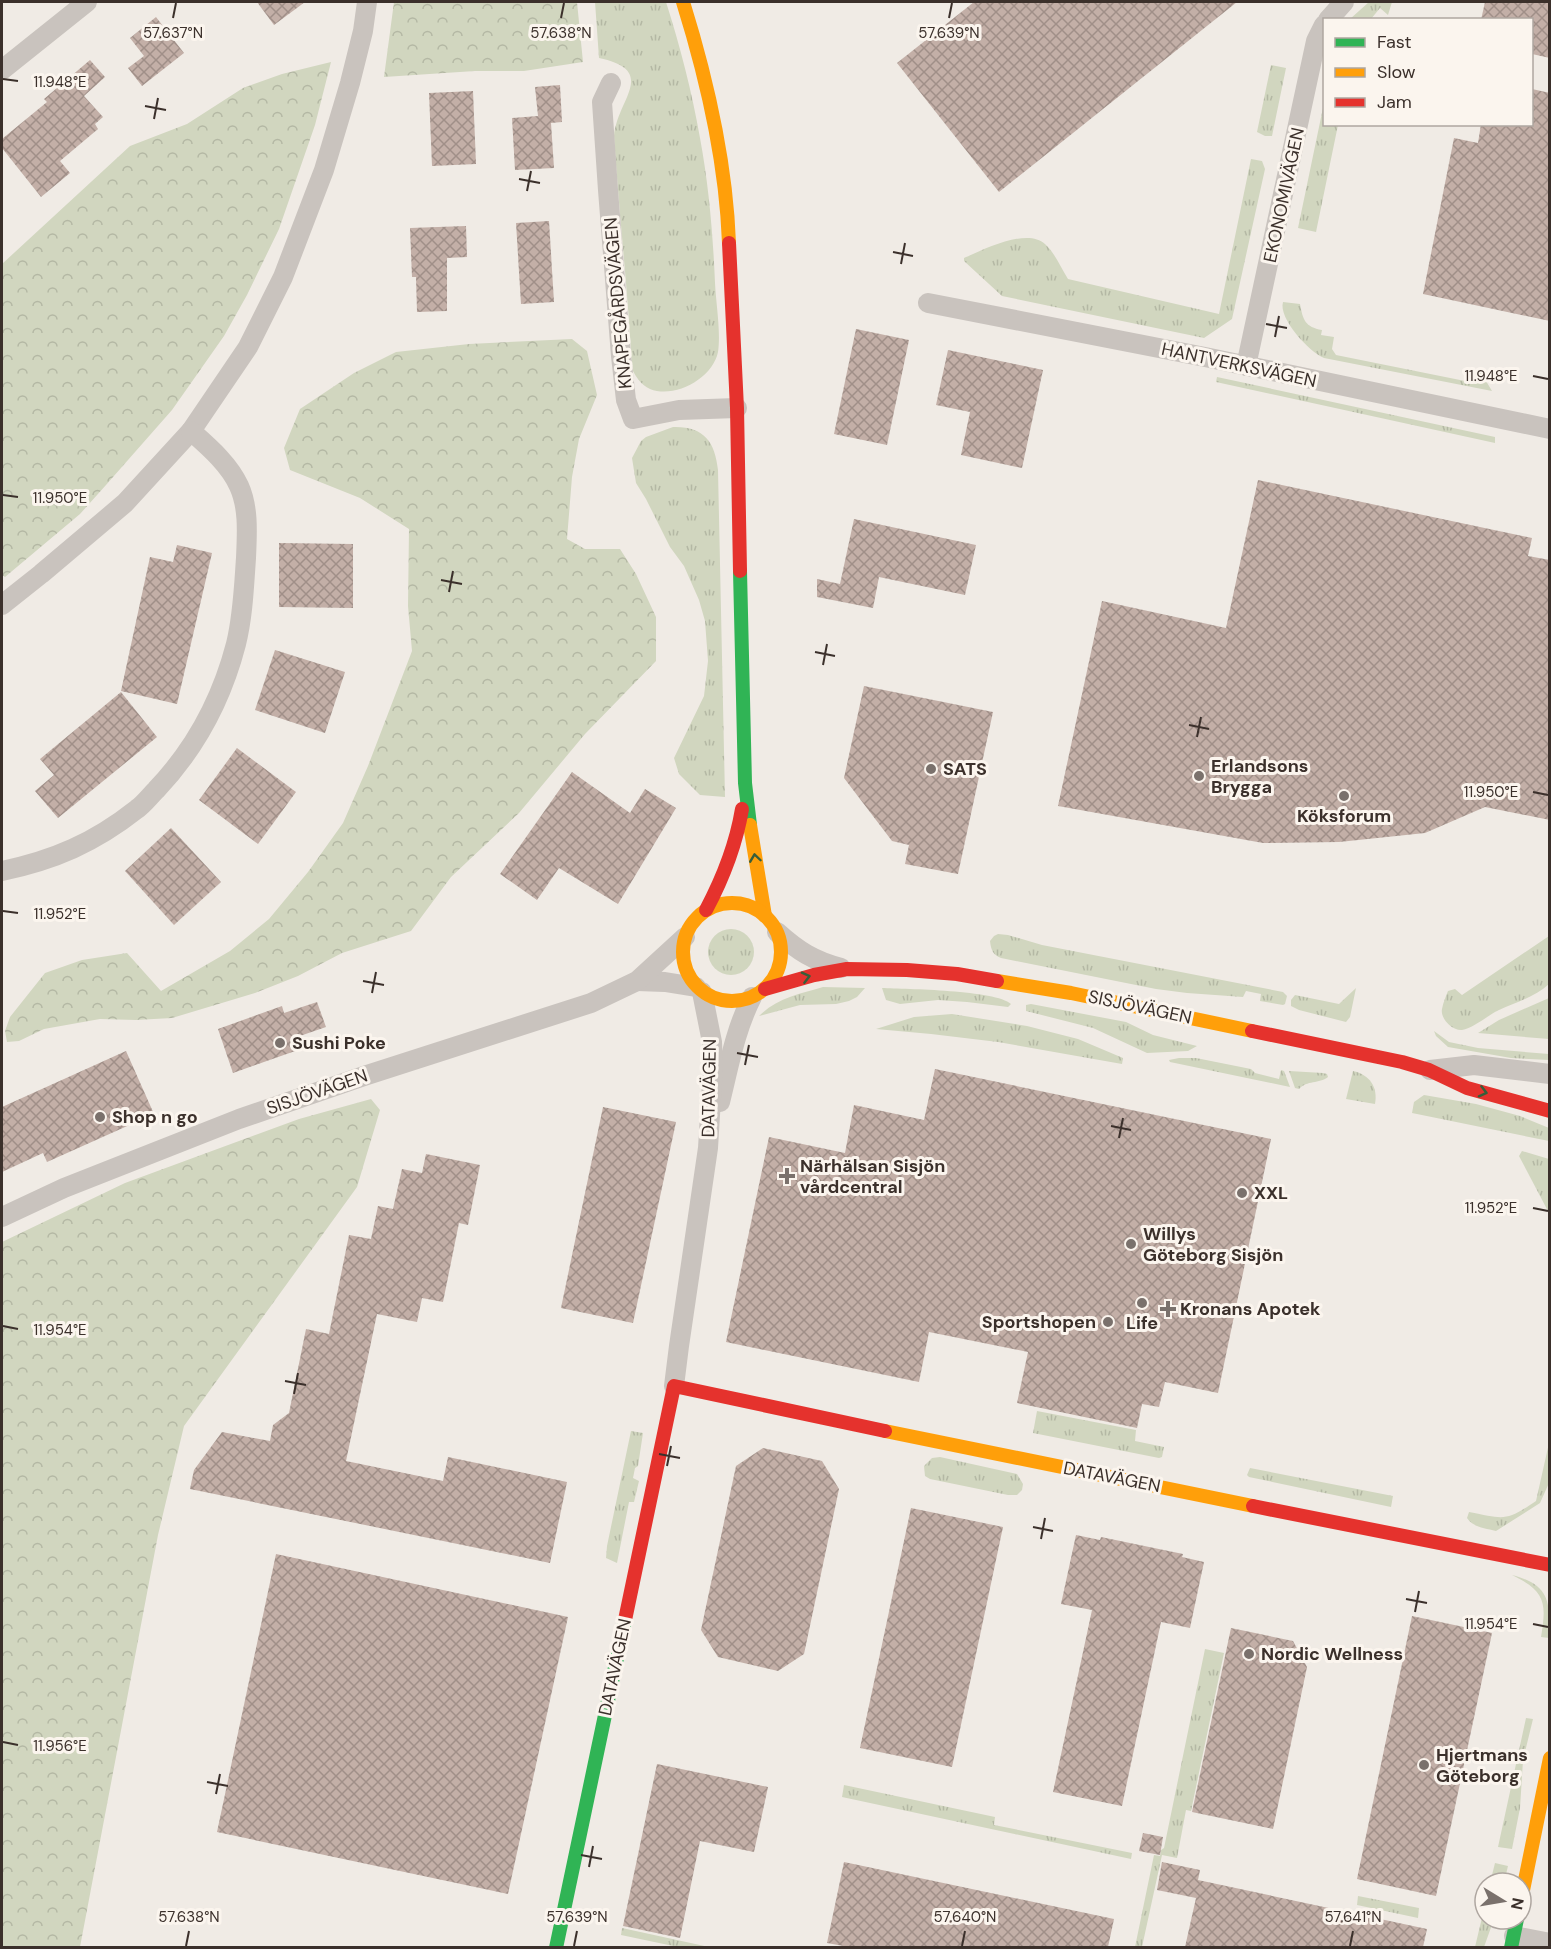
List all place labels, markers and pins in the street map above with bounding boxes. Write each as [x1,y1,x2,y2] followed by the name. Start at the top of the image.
[1211,754,1308,799] place label: Erlandsons Brygga
[943,757,987,781] place label: SATS
[924,762,938,776] marker: SATS
[1192,769,1206,783] marker: Erlandsons Brygga
[1337,789,1351,803] marker: Köksforum
[1297,804,1391,828] place label: Köksforum
[292,1031,386,1055] place label: Sushi Poke
[273,1036,287,1050] marker: Sushi Poke
[112,1105,198,1129] place label: Shop n go
[93,1110,107,1124] marker: Shop n go
[800,1154,945,1199] place label: Närhälsan Sisjön vårdcentral
[778,1167,796,1185] marker: Närhälsan Sisjön vårdcentral
[1254,1181,1288,1205] place label: XXL
[1235,1186,1249,1200] marker: XXL
[1143,1222,1283,1267] place label: Willys Göteborg Sisjön
[1124,1237,1138,1251] marker: Willys Göteborg Sisjön
[1135,1296,1149,1310] marker: Life
[1180,1297,1321,1321] place label: Kronans Apotek
[1161,1302,1175,1316] marker: Kronans Apotek
[982,1310,1096,1334] place label: Sportshopen
[1126,1311,1158,1335] place label: Life
[1101,1315,1115,1329] marker: Sportshopen
[1261,1642,1403,1666] place label: Nordic Wellness
[1242,1647,1256,1661] marker: Nordic Wellness
[1436,1743,1528,1788] place label: Hjertmans Göteborg
[1417,1758,1431,1772] marker: Hjertmans Göteborg

